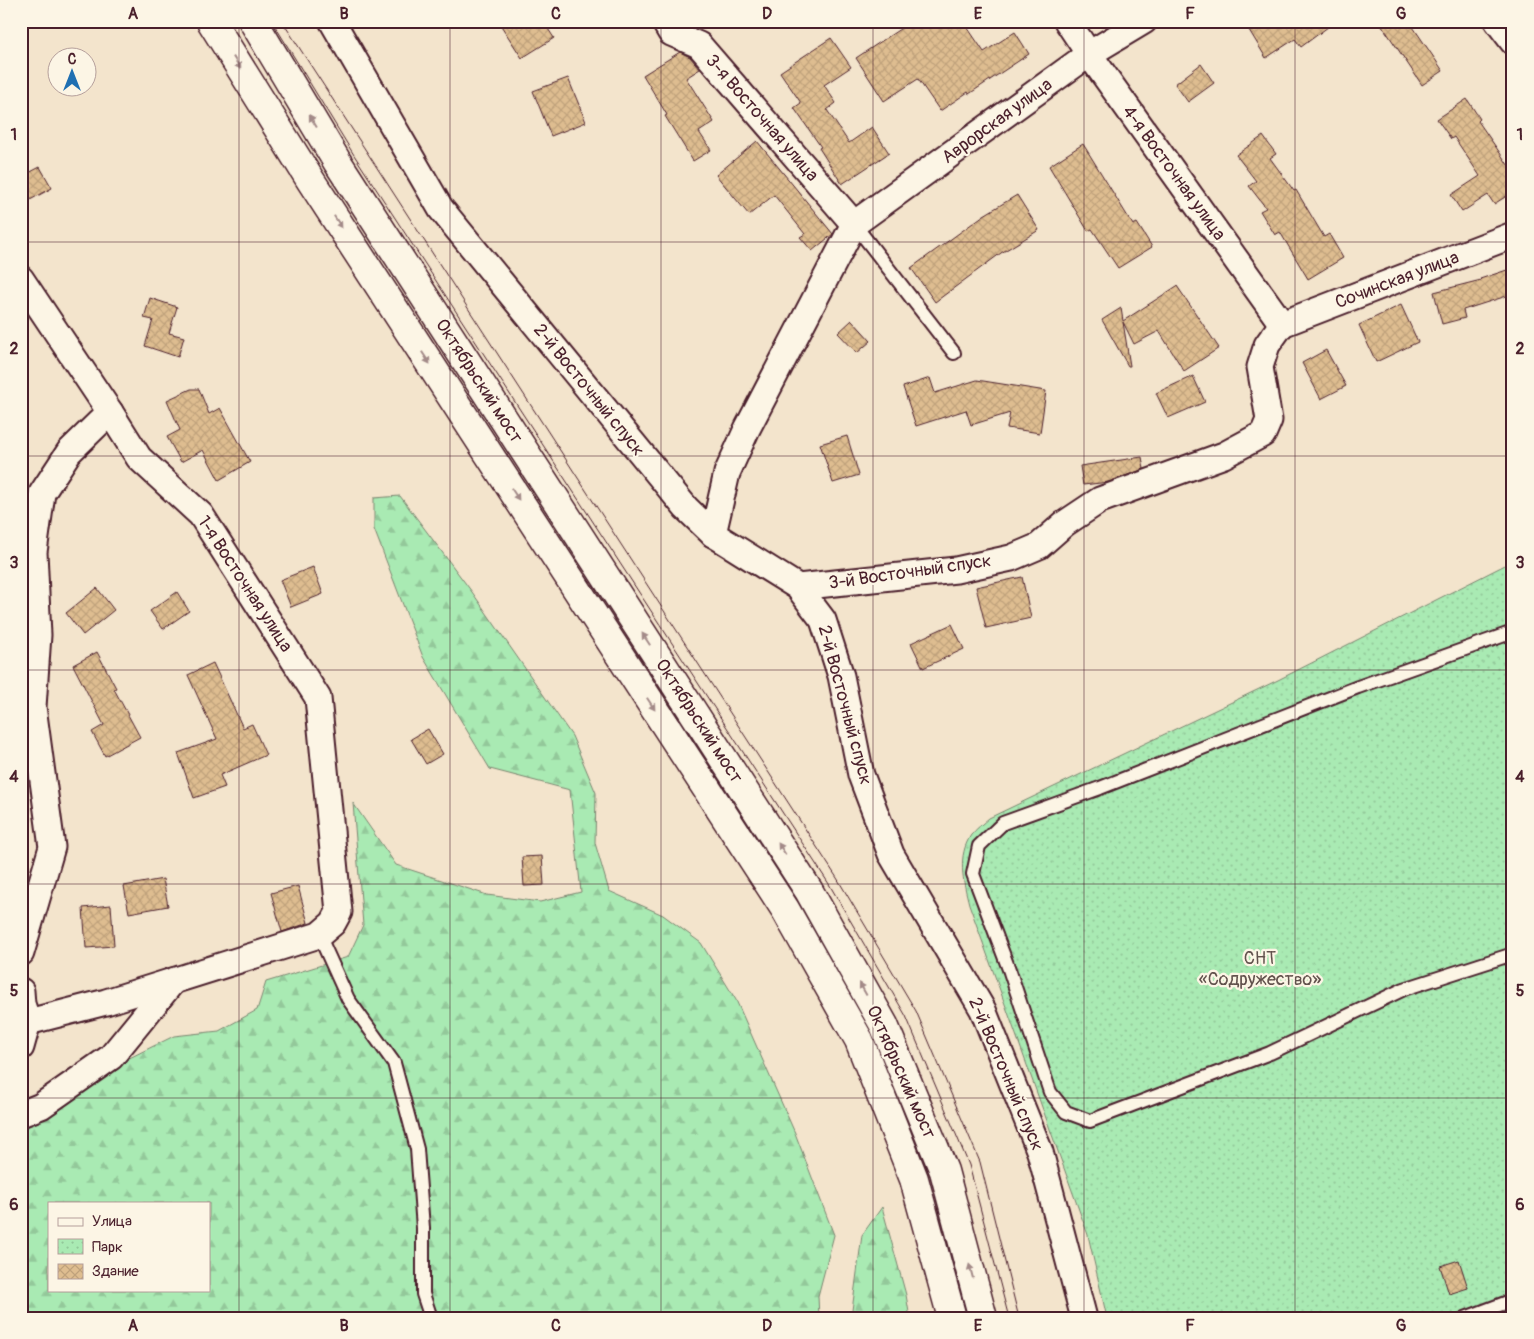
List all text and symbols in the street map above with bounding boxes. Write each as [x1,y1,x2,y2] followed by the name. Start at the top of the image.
[128,4,139,24] text: A
[339,4,349,24] text: B
[551,4,561,24] text: C
[762,4,772,24] text: D
[974,4,983,24] text: E
[1185,4,1195,24] text: F
[1396,4,1407,24] text: G
[48,48,98,98] north arrow
[700,50,824,186] street label: 3-я Восточная улица
[68,51,77,68] text: С
[233,56,242,69] one-way arrow
[937,73,1057,169] street label: Аврорская улица
[1117,101,1231,245] street label: 4-я Восточная улица
[308,114,317,127] one-way arrow
[11,125,17,145] text: 1
[1517,125,1523,145] text: 1
[333,215,342,229] one-way arrow
[1332,246,1462,314] street label: Сочинская улица
[430,315,528,447] street label: Октябрьский мост
[528,319,650,461] street label: 2-й Восточный спуск
[10,339,19,359] text: 2
[1516,339,1525,359] text: 2
[421,351,431,365] one-way arrow
[510,488,520,501] one-way arrow
[192,511,298,657] street label: 1-я Восточная улица
[827,549,993,595] street label: 3-й Восточный спуск
[10,553,19,573] text: 3
[1516,553,1525,573] text: 3
[813,623,877,787] street label: 2-й Восточный спуск
[641,632,651,645] one-way arrow
[650,655,748,787] street label: Октябрьский мост
[647,697,656,710] one-way arrow
[9,767,19,787] text: 4
[1515,767,1525,787] text: 4
[777,842,786,855] one-way arrow
[1199,947,1321,991] park label: СНТ «Содружество»
[10,981,19,1001] text: 5
[1516,981,1525,1001] text: 5
[859,982,868,996] one-way arrow
[963,994,1049,1154] street label: 2-й Восточный спуск
[861,1002,941,1142] street label: Октябрьский мост
[9,1195,19,1215] text: 6
[1515,1195,1525,1215] text: 6
[48,1202,210,1292] legend
[92,1212,132,1231] text: Улица
[92,1238,123,1257] text: Парк
[92,1262,139,1281] text: Здание
[967,1263,975,1278] one-way arrow
[128,1316,139,1336] text: A
[339,1316,349,1336] text: B
[551,1316,561,1336] text: C
[762,1316,772,1336] text: D
[974,1316,983,1336] text: E
[1185,1316,1195,1336] text: F
[1396,1316,1407,1336] text: G

